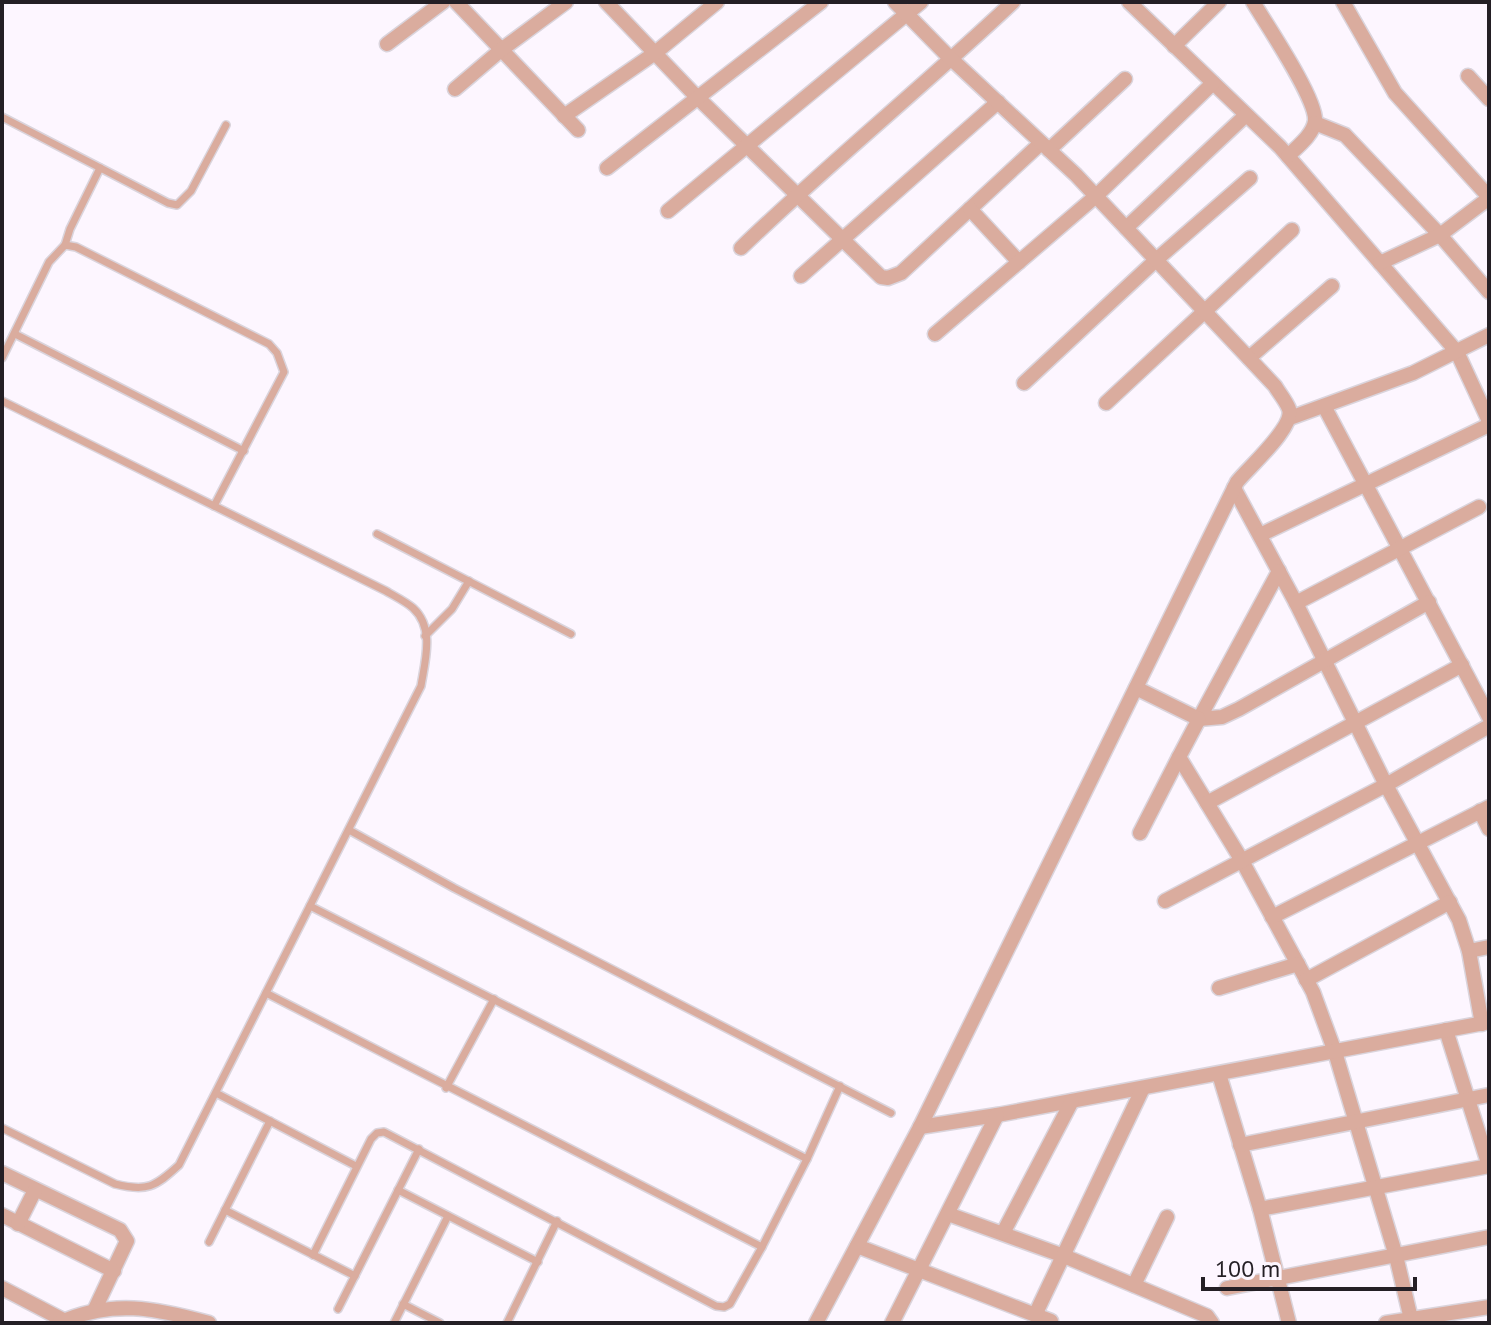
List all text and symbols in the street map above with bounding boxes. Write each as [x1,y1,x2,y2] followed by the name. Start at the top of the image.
[1203,1241,1415,1291] scale bar
[1215,1253,1280,1284] text: 100 m

